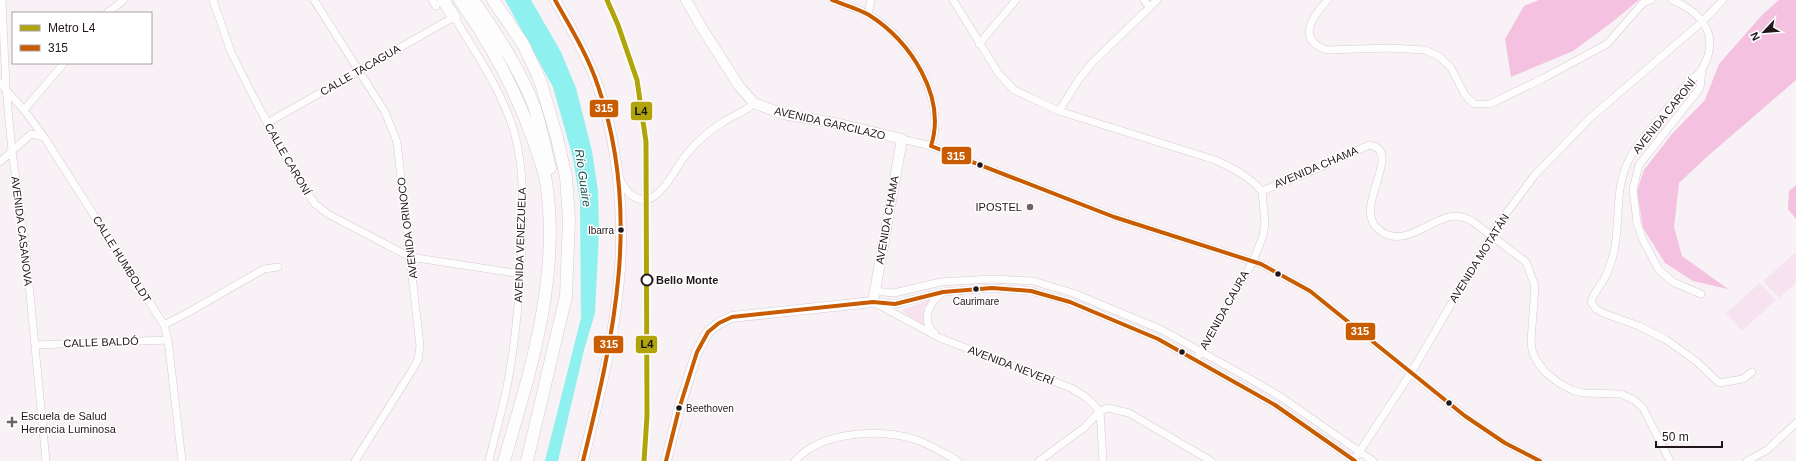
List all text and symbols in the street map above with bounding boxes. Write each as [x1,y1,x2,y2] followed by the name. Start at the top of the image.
[12,12,152,64] legend
[1744,12,1784,52] north arrow
[48,21,96,35] text: Metro L4
[1748,30,1762,43] text: N
[48,41,68,55] text: 315
[318,42,403,98] street label: CALLE TACAGUA
[1630,75,1698,156] street label: AVENIDA CARONÍ
[589,99,619,118] line badge: 315
[630,101,653,121] line badge: L4
[595,102,613,114] text: 315
[773,104,887,142] street label: AVENIDA GARCILAZO
[635,105,648,117] text: L4
[263,121,314,198] street label: CALLE CARONÍ
[1272,144,1360,190] street label: AVENIDA CHAMA
[941,146,972,165] line badge: 315
[572,148,594,208] water label: Río Guaire
[947,150,965,162] text: 315
[975,160,985,170] unlabelled marker
[873,174,901,265] street label: AVENIDA CHAMA
[9,176,35,287] street label: AVENIDA CASANOVA
[395,176,419,280] street label: AVENIDA ORINOCO
[512,187,528,303] street label: AVENIDA VENEZUELA
[976,201,1022,213] place label: IPOSTEL
[1025,202,1035,212] marker: IPOSTEL
[1447,211,1511,304] street label: AVENIDA MOTATÁN
[91,214,154,305] street label: CALLE HUMBOLDT
[588,225,614,236] place label: Ibarra
[616,225,626,235] marker: Ibarra
[1197,268,1251,352] street label: AVENIDA CAURA
[1273,269,1283,279] unlabelled marker
[640,273,654,287] marker: Bello Monte
[656,274,718,286] place label: Bello Monte
[971,284,981,294] marker: Caurimare
[953,296,1000,307] place label: Caurimare
[1345,322,1376,341] line badge: 315
[1351,325,1369,337] text: 315
[63,335,139,349] street label: CALLE BALDÓ
[593,335,624,354] line badge: 315
[635,335,658,354] line badge: L4
[600,338,618,350] text: 315
[641,338,654,350] text: L4
[966,343,1056,387] street label: AVENIDA NEVERÍ
[1177,347,1187,357] unlabelled marker
[1444,398,1454,408] unlabelled marker
[674,403,684,413] marker: Beethoven
[686,403,734,414] place label: Beethoven
[21,410,117,435] place label: Escuela de Salud Herencia Luminosa
[6,416,18,428] marker: Escuela de Salud Herencia Luminosa
[1656,423,1722,449] scale bar
[1662,430,1689,444] text: 50 m

